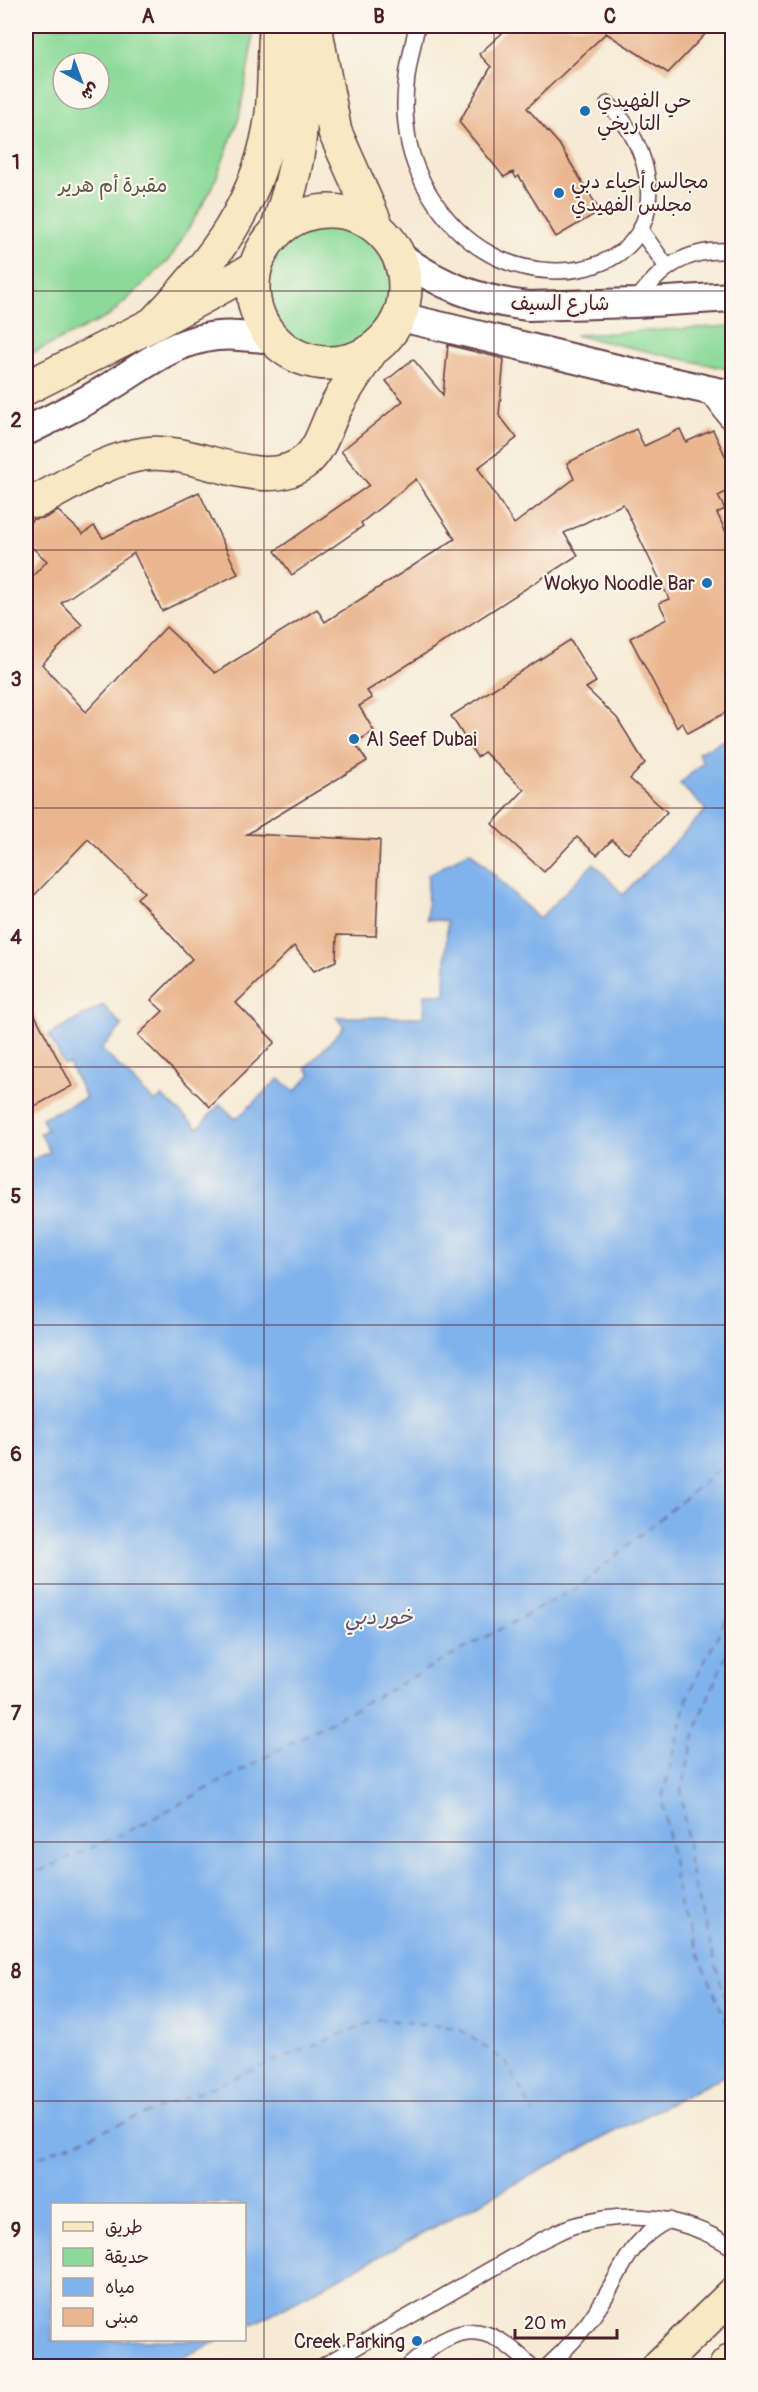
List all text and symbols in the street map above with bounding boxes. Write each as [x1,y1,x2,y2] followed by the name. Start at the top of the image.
[142,4,155,29] text: A
[373,4,385,29] text: B
[604,4,616,29] text: C
[51,51,111,111] north arrow
[77,78,103,105] text: ش
[597,88,692,141] place label: حي الفهيدي التاريخي
[578,104,592,118] marker: حي الفهيدي التاريخي
[12,150,20,175] text: 1
[571,169,709,219] place label: مجالس أحياء دبي مجلس الفهيدي
[57,173,167,200] park label: مقبرة أم هرير
[552,186,566,200] marker: مجالس أحياء دبي مجلس الفهيدي
[511,291,609,317] street label: شارع السيف
[10,408,22,433] text: 2
[544,571,695,596] place label: Wokyo Noodle Bar
[700,576,714,590] marker: Wokyo Noodle Bar
[10,667,22,692] text: 3
[366,727,477,752] place label: Al Seef Dubai
[347,732,361,746] marker: Al Seef Dubai
[10,925,22,950] text: 4
[11,1184,22,1209] text: 5
[10,1442,22,1467] text: 6
[345,1604,413,1635] water label: خور دبي
[11,1701,22,1726] text: 7
[11,1959,21,1984] text: 8
[51,2203,246,2341] legend
[105,2216,143,2239] text: طريق
[11,2218,21,2243] text: 9
[105,2246,149,2269] text: حديقة
[105,2276,135,2299] text: مياه
[515,2302,617,2340] scale bar
[105,2306,139,2329] text: مبنى
[524,2312,566,2335] text: 20 m
[294,2329,405,2354] place label: Creek Parking
[410,2334,424,2348] marker: Creek Parking

